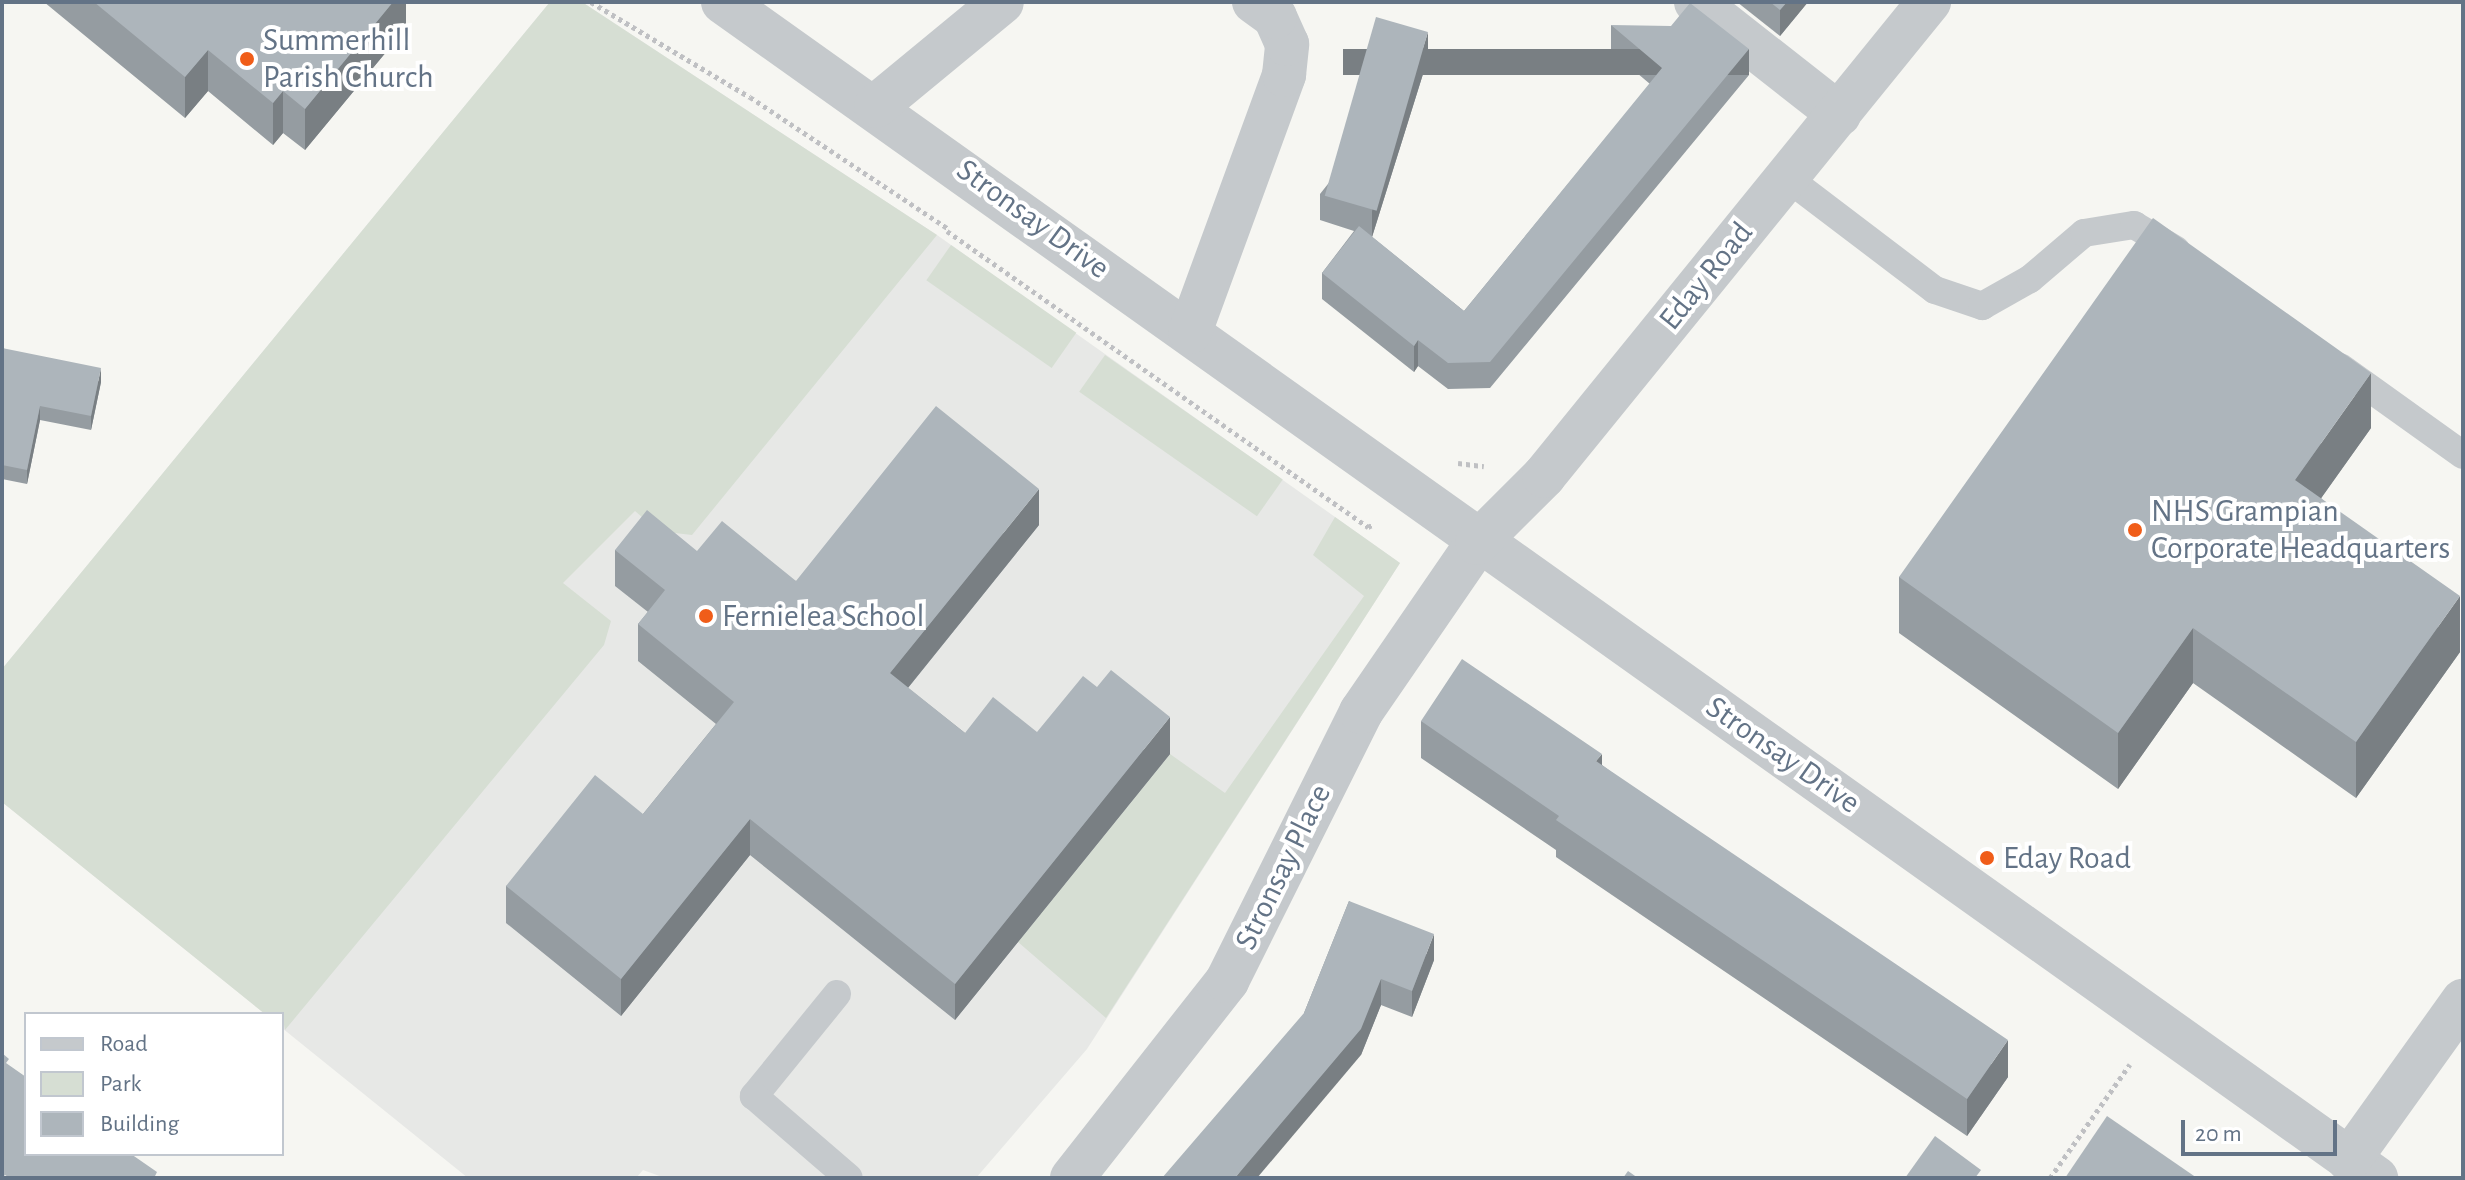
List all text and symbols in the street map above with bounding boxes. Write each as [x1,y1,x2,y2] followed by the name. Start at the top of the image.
[263,22,434,97] place label: Summerhill Parish Church
[238,50,256,68] marker: Summerhill Parish Church
[949,151,1117,287] street label: Stronsay Drive
[1651,214,1761,338] street label: Eday Road
[2151,493,2450,568] place label: NHS Grampian Corporate Headquarters
[2126,521,2144,539] marker: NHS Grampian Corporate Headquarters
[722,597,924,635] place label: Fernielea School
[697,607,715,625] marker: Fernielea School
[1699,688,1867,822] street label: Stronsay Drive
[1227,778,1339,956] street label: Stronsay Place
[2003,839,2131,877] place label: Eday Road
[1978,849,1996,867] marker: Eday Road
[24,1012,284,1156] legend
[100,1032,148,1056] text: Road
[100,1072,141,1096] text: Park
[2185,1104,2341,1154] scale bar
[100,1112,179,1136] text: Building
[2195,1122,2242,1146] text: 20 m

